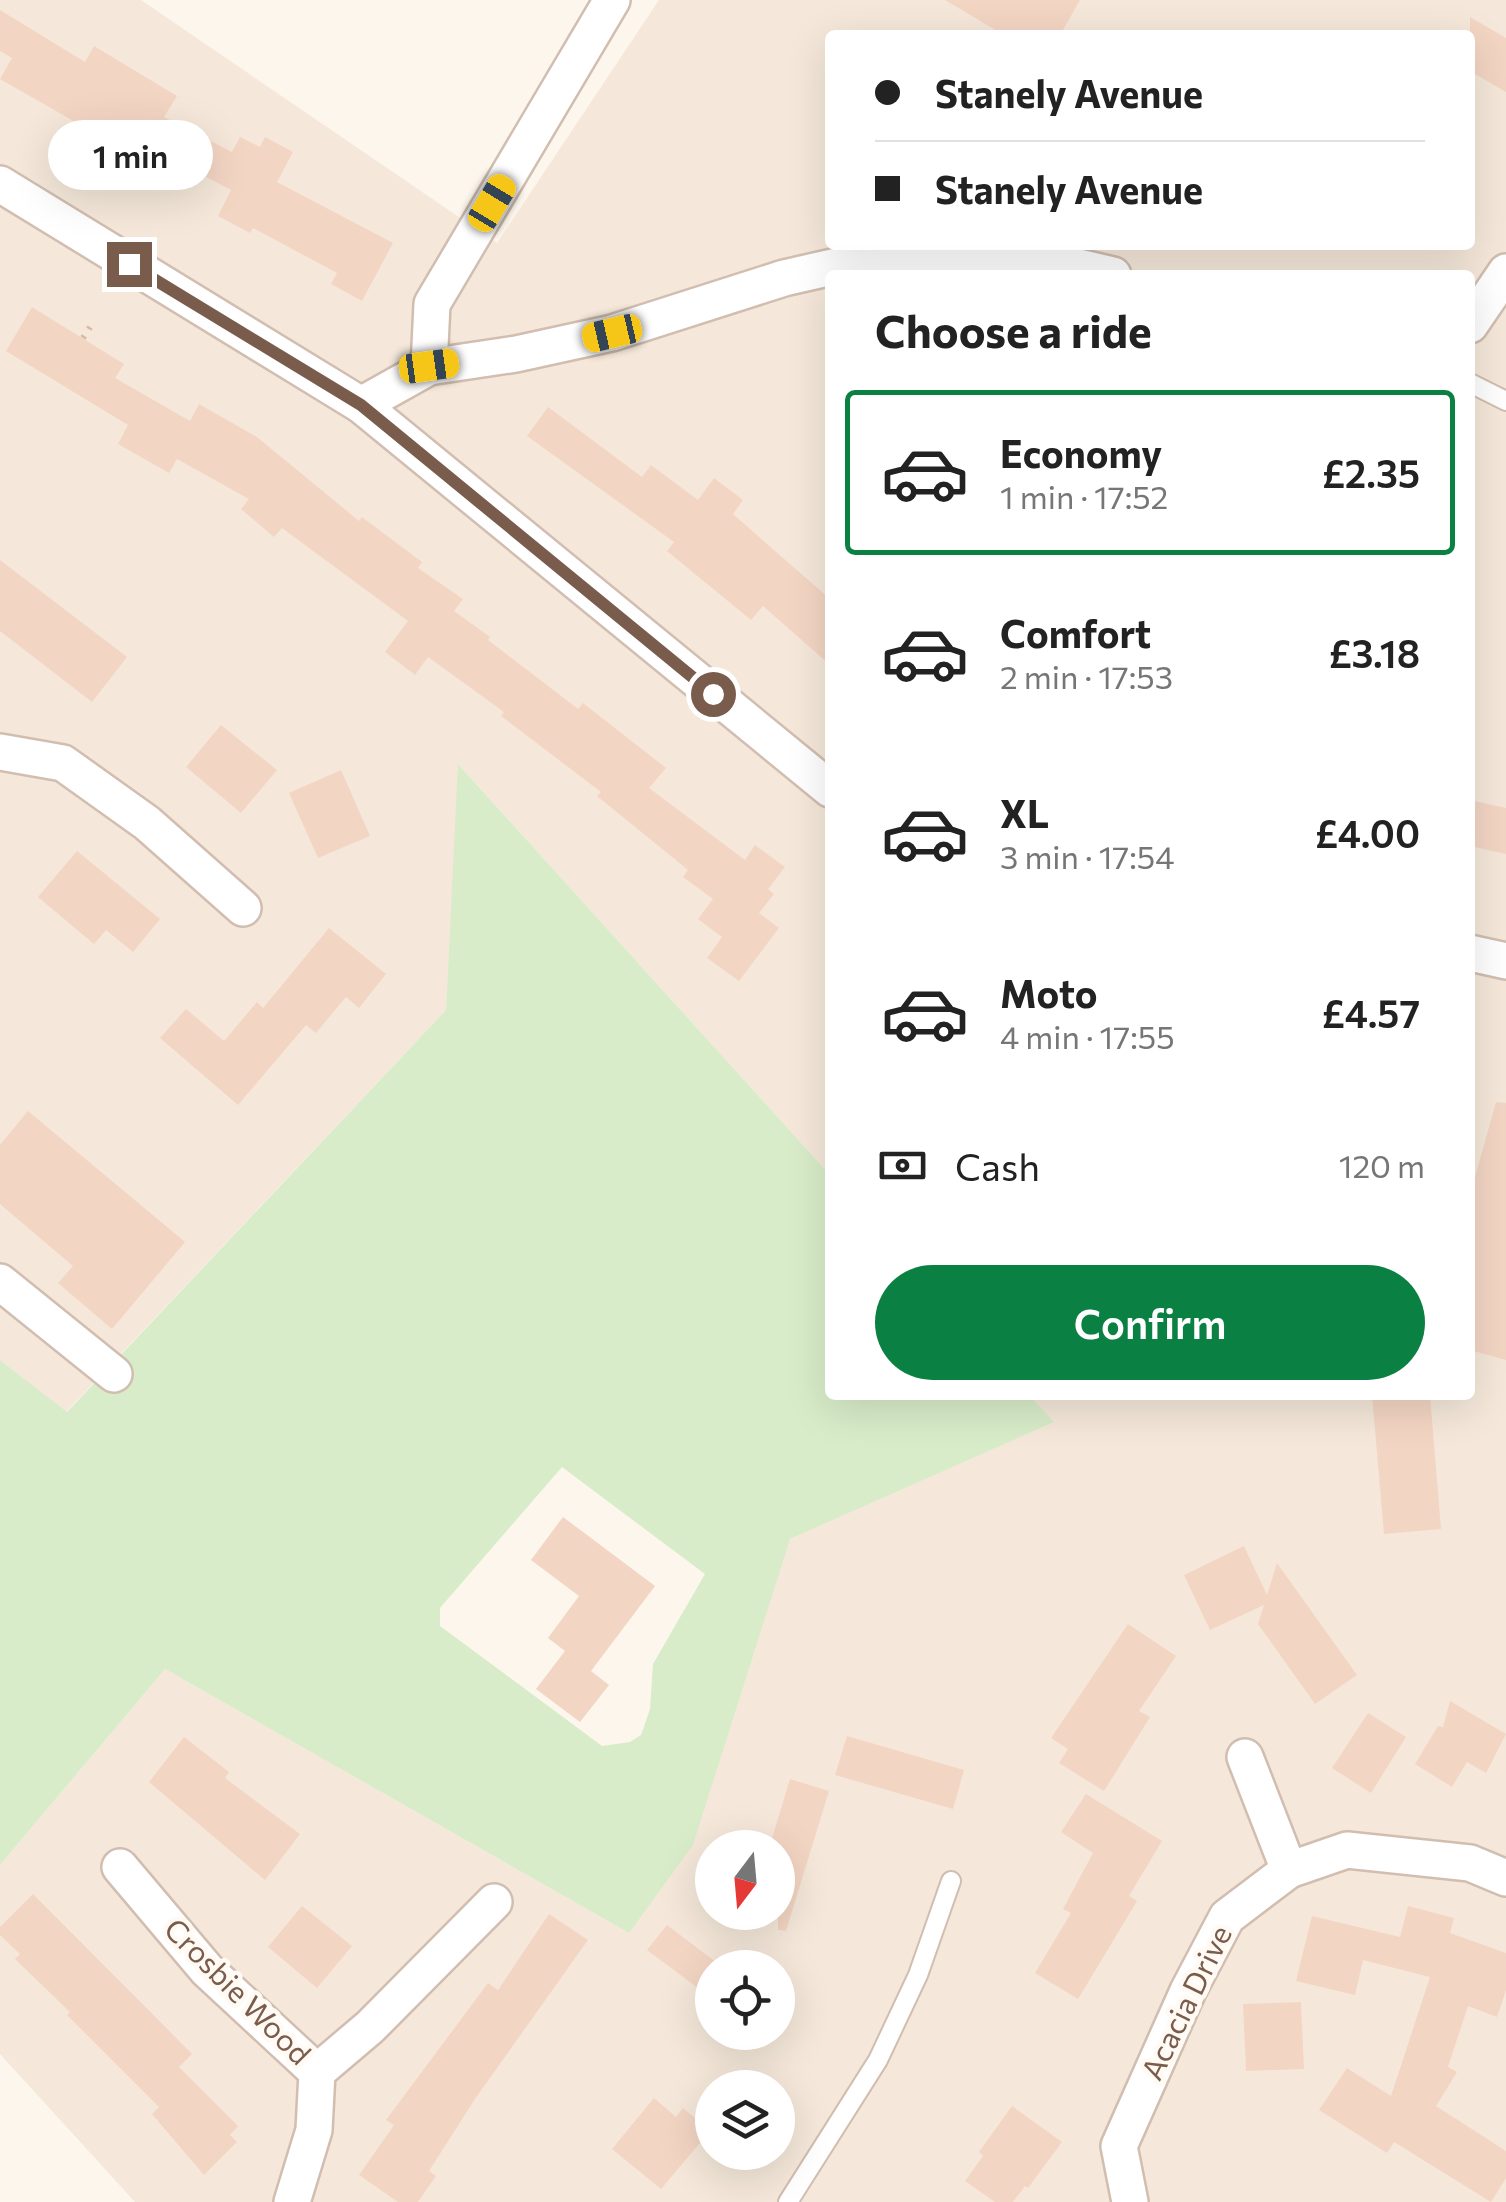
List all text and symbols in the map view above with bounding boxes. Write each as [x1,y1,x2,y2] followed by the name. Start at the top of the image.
[935,69,1203,116] text: Stanely Avenue
[46,119,212,189] callout: 1 min
[93,135,168,175] text: 1 min
[935,165,1203,212] text: Stanely Avenue
[464,170,520,236] car
[107,242,152,287] route end
[875,302,1152,357] text: Choose a ride
[579,312,645,354] car
[397,347,461,385] car
[880,428,970,518] icon: car
[1000,429,1162,476] text: Economy
[1322,449,1420,496] text: £2.35
[1000,476,1168,516] text: 1 min · 17:52
[880,608,970,698] icon: car
[1000,609,1151,656] text: Comfort
[1329,629,1420,676] text: £3.18
[1000,656,1173,696] text: 2 min · 17:53
[691,672,736,717] route start
[880,788,970,878] icon: car
[1000,789,1049,836] text: XL
[1315,809,1420,856] text: £4.00
[1000,836,1174,876] text: 3 min · 17:54
[880,968,970,1058] icon: car
[1000,969,1098,1016] text: Moto
[1322,989,1420,1036] text: £4.57
[1000,1016,1175,1056] text: 4 min · 17:55
[875,1138,930,1193] icon: cash
[955,1142,1040,1189] text: Cash
[1339,1145,1425,1185] text: 120 m
[875,1265,1425,1380] button: Confirm
[695,1830,795,1930] north arrow
[695,1830,795,2170] map controls
[158,1909,320,2071] street label: Crosbie Wood
[1132,1919,1238,2085] street label: Acacia Drive
[695,1950,795,2050] button: locate
[695,2070,795,2170] button: layers

